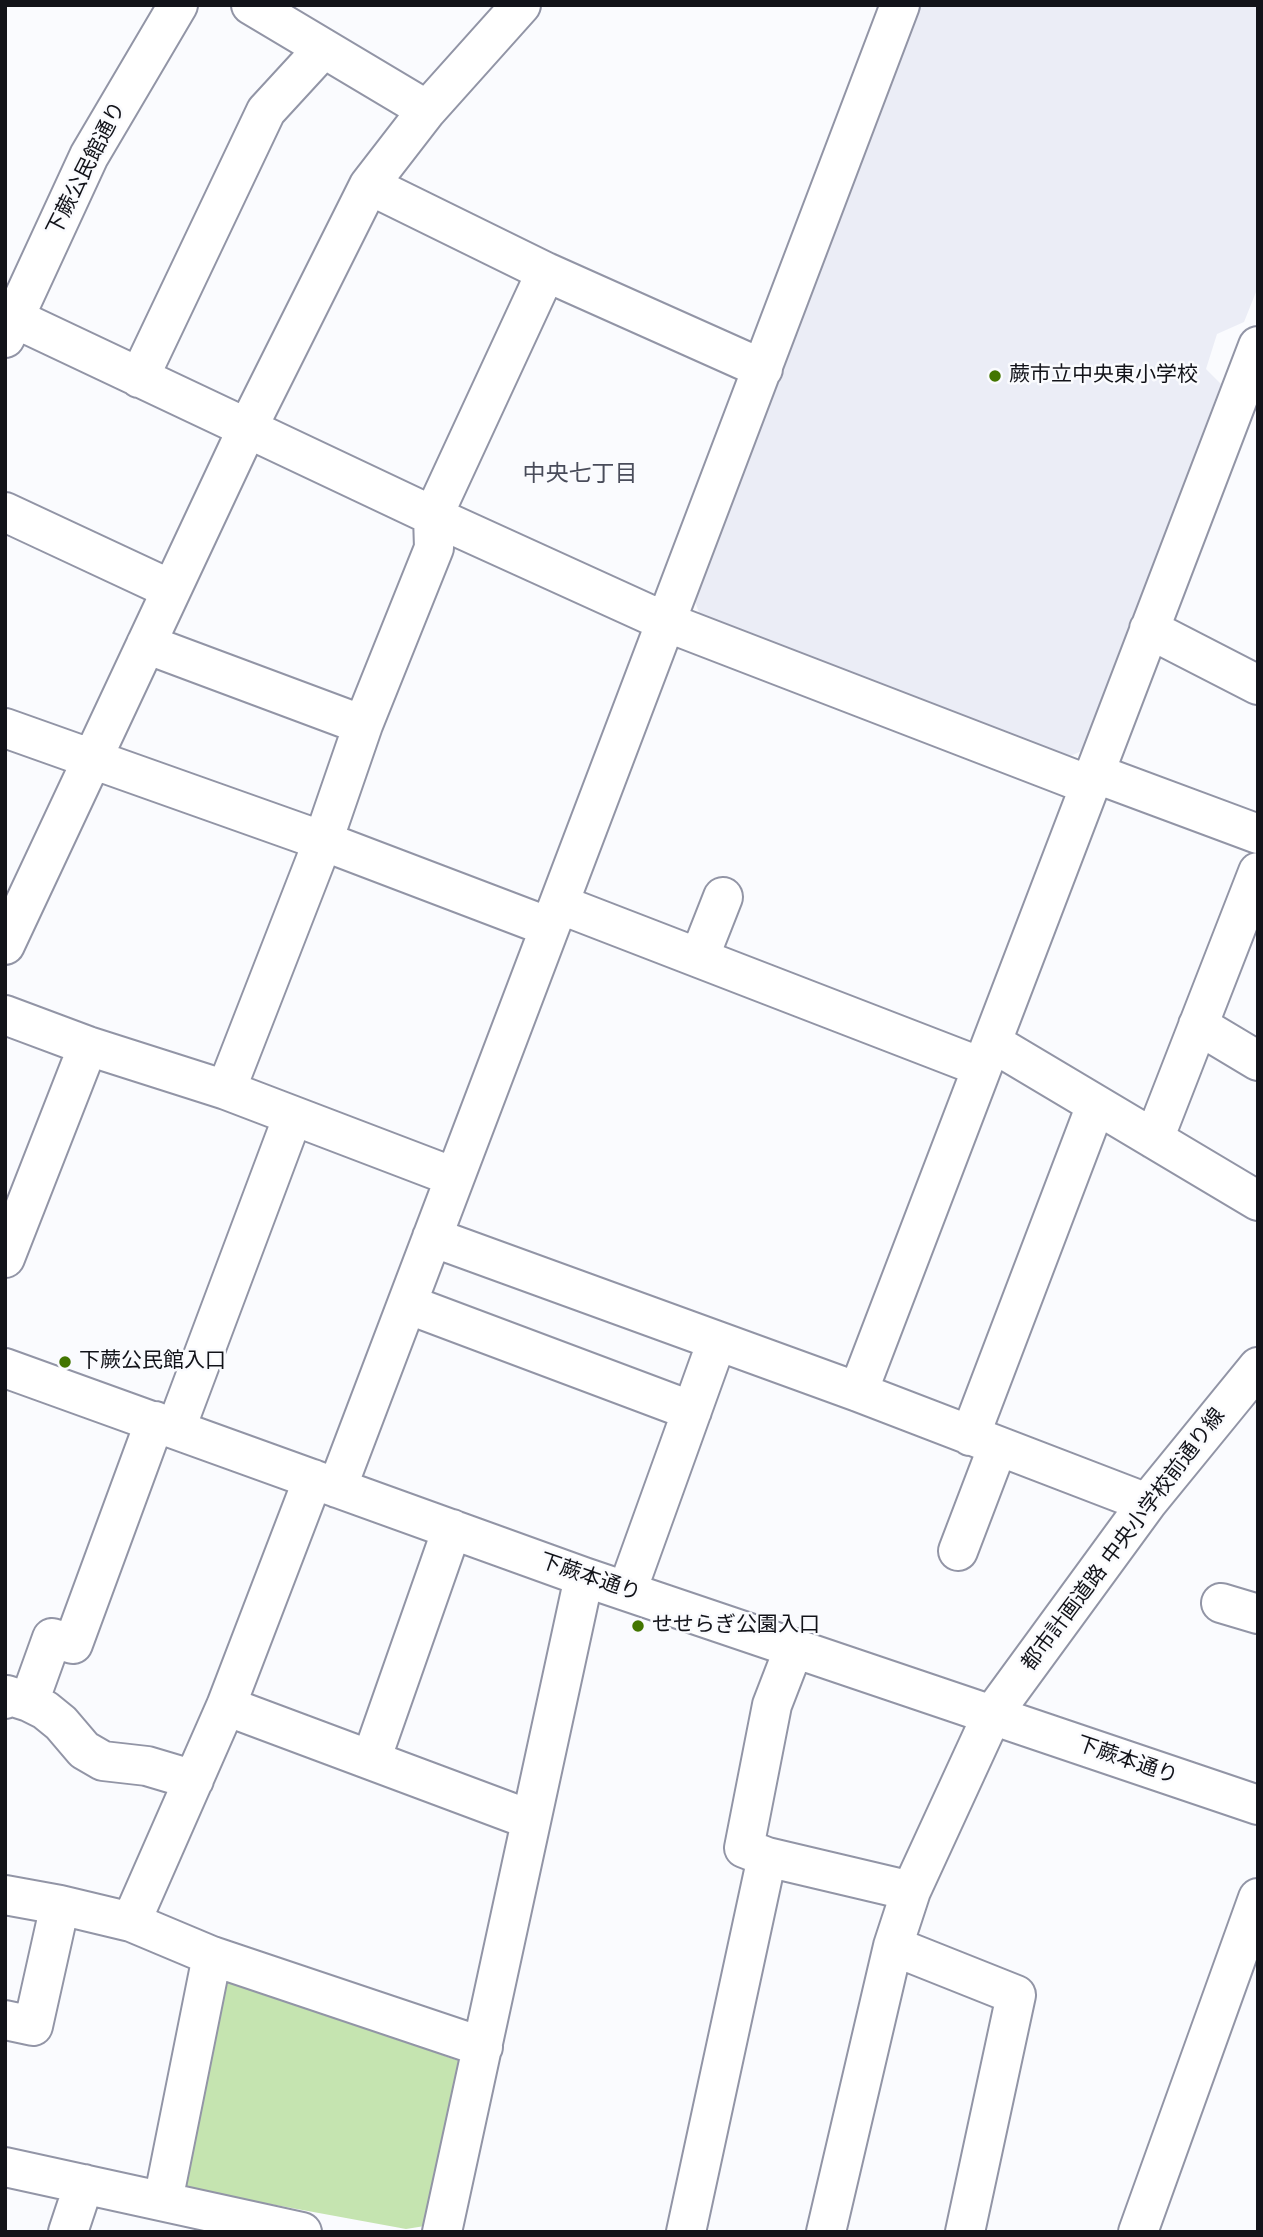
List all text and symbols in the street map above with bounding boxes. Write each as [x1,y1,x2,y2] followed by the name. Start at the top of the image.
[42,98,132,240] street label: 下蕨公民館通り
[1009,363,1198,389] place label: 蕨市立中央東小学校
[987,368,1003,384] marker: 蕨市立中央東小学校
[523,461,637,489] district label: 中央七丁目
[79,1349,226,1375] place label: 下蕨公民館入口
[57,1354,73,1370] marker: 下蕨公民館入口
[1017,1404,1231,1676] street label: 都市計画道路 中央小学校前通り線
[536,1549,644,1607] street label: 下蕨本通り
[652,1613,820,1639] place label: せせらぎ公園入口
[630,1618,646,1634] marker: せせらぎ公園入口
[1073,1732,1181,1790] street label: 下蕨本通り

